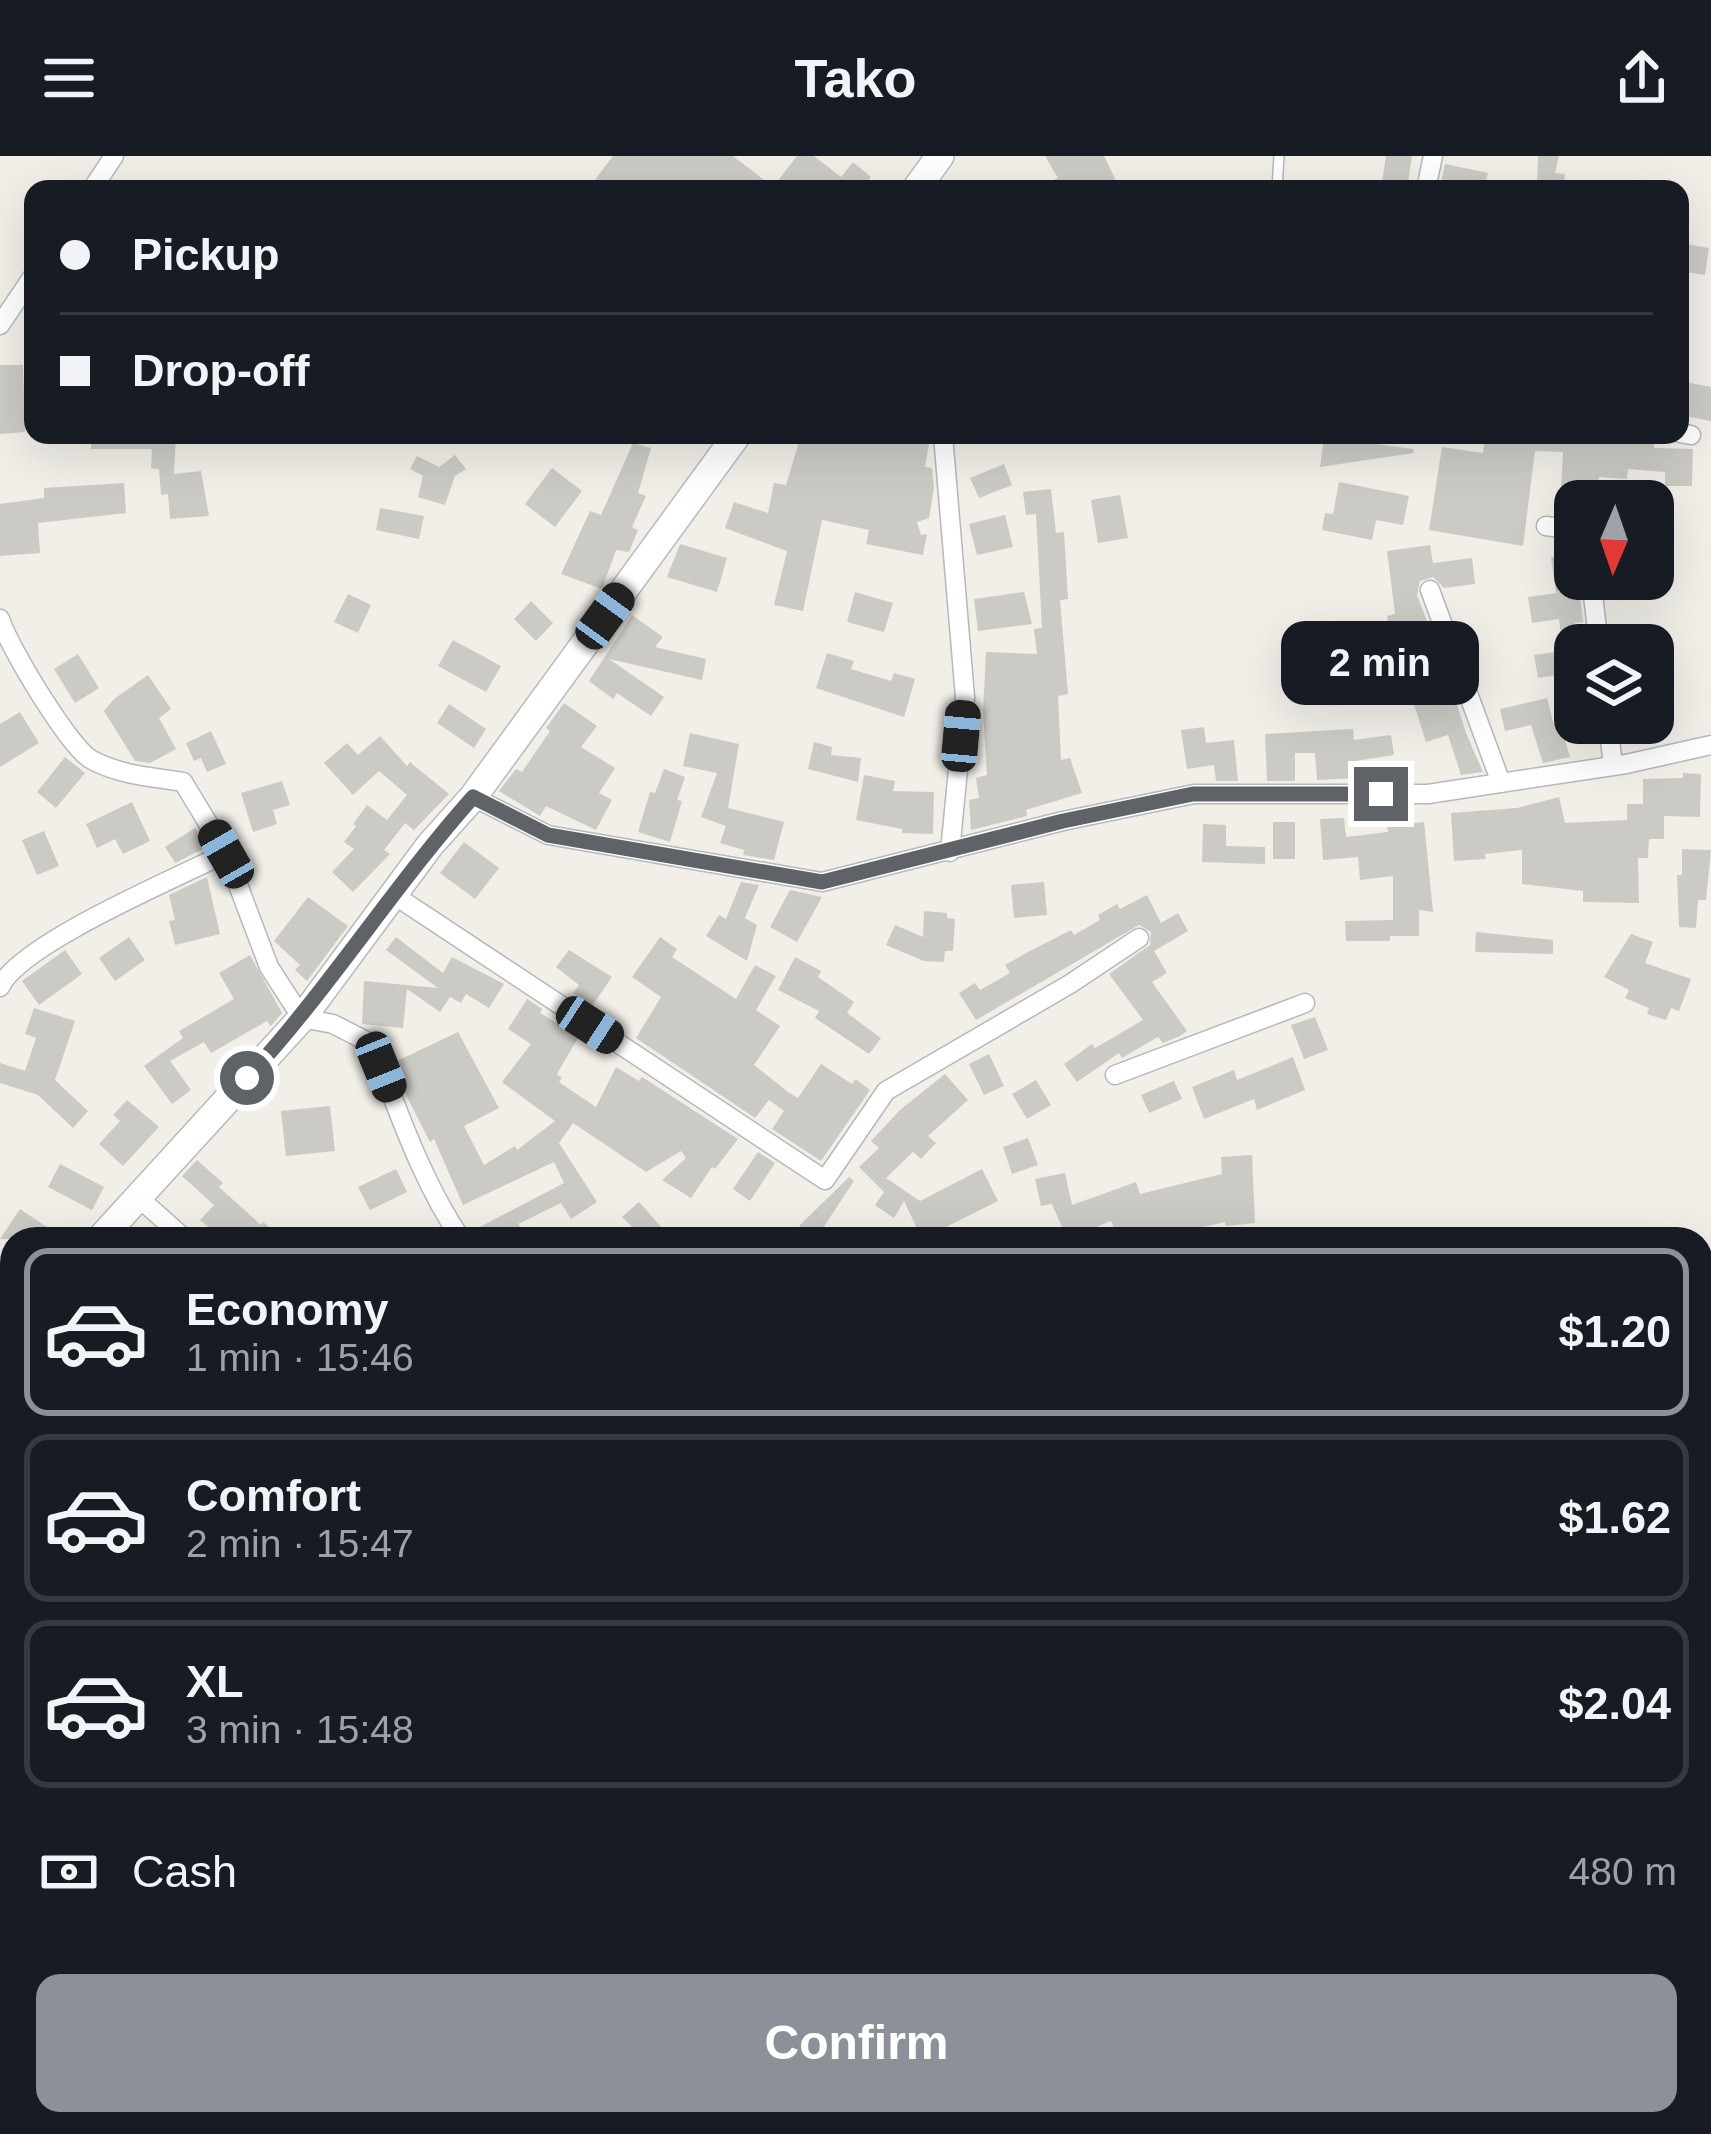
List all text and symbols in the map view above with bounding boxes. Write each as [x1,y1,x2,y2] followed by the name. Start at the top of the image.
[36,45,102,111] icon: menu
[1609,45,1675,111] icon: share
[794,48,917,108] text: Tako
[132,229,280,280] text: Pickup
[132,345,309,396] text: Drop-off
[1554,480,1674,600] north arrow
[1554,480,1674,744] map controls
[569,576,641,656] car
[1282,620,1480,704] callout: 2 min
[1554,624,1674,744] button: layers
[1329,641,1431,684] text: 2 min
[940,699,982,773] car
[1354,767,1408,821] route end
[192,814,260,894] car
[550,990,630,1060] car
[351,1027,411,1107] car
[220,1051,274,1105] route start
[42,1278,150,1386] icon: car
[186,1284,389,1335] text: Economy
[1558,1306,1671,1357] text: $1.20
[186,1336,414,1379] text: 1 min · 15:46
[42,1464,150,1572] icon: car
[186,1470,361,1521] text: Comfort
[1558,1492,1671,1543] text: $1.62
[186,1522,414,1565] text: 2 min · 15:47
[42,1650,150,1758] icon: car
[186,1656,244,1707] text: XL
[1558,1678,1671,1729] text: $2.04
[186,1708,414,1751] text: 3 min · 15:48
[36,1839,102,1905] icon: cash
[132,1846,237,1897] text: Cash
[1569,1850,1677,1893] text: 480 m
[36,1974,1677,2112] button: Confirm

